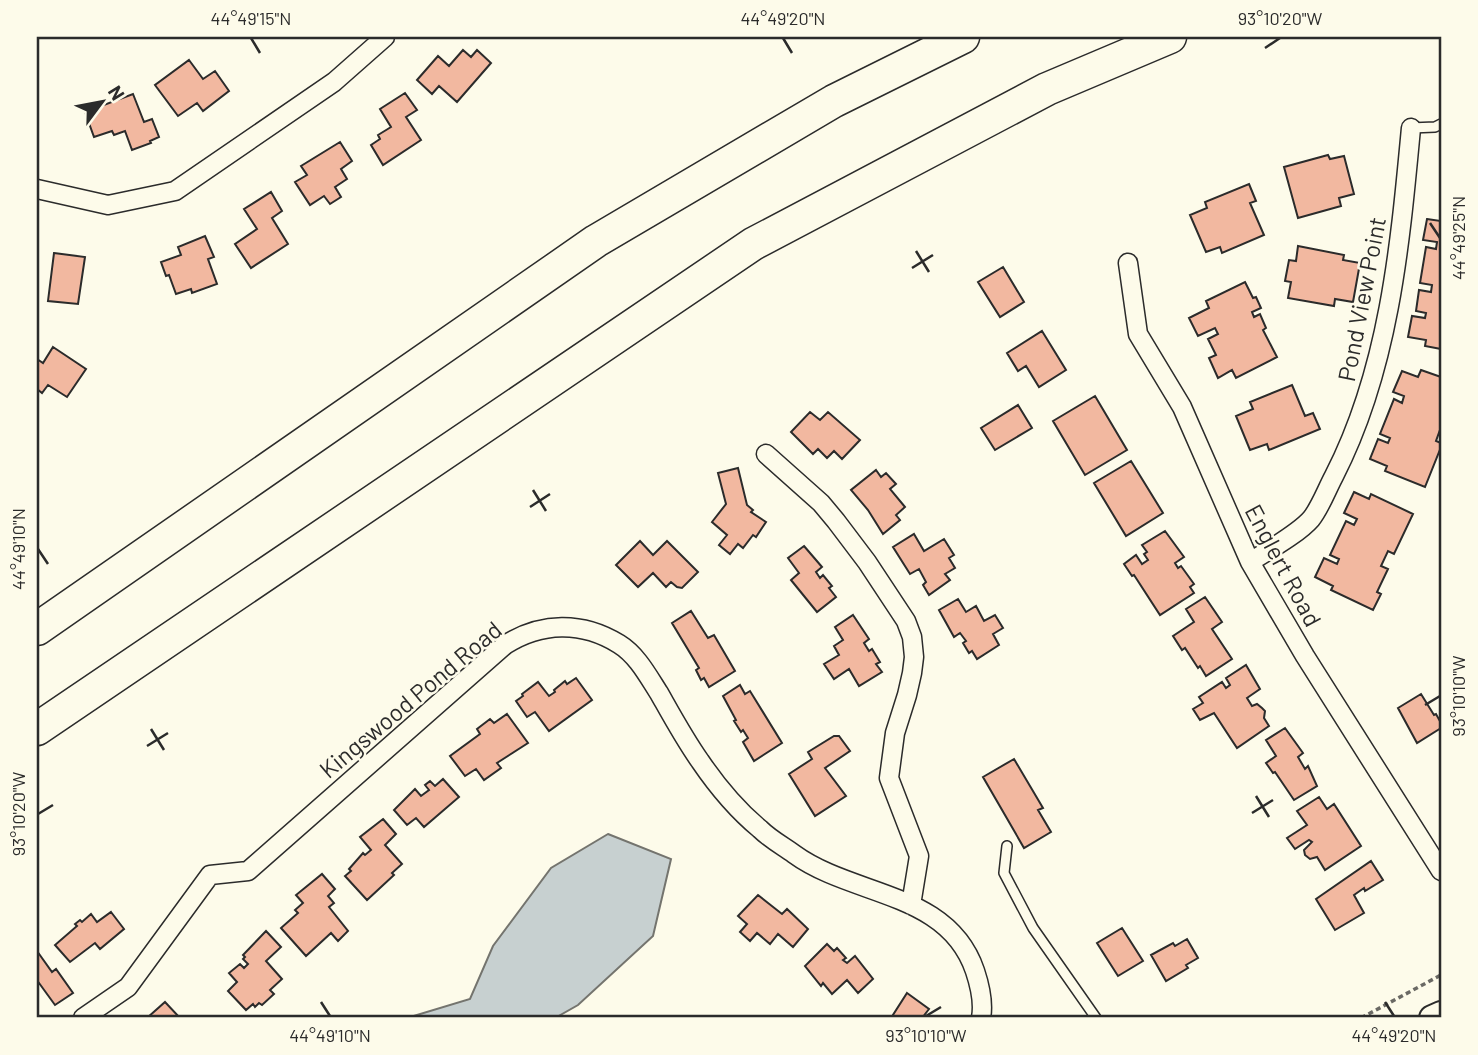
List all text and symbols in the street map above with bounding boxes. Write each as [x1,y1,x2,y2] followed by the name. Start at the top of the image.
[211,7,291,29] text: 44°49'15"N
[740,7,826,29] text: 44°49'20"N
[1238,7,1323,29] text: 93°10'20"W
[66,66,136,136] north arrow
[104,81,130,104] text: N
[1447,196,1469,280] text: 44°49'25"N
[1331,214,1391,384] street label: Pond View Point
[1240,499,1328,631] street label: Englert Road
[7,508,29,590] text: 44°49'10"N
[313,614,507,784] street label: Kingswood Pond Road
[1447,655,1469,737] text: 93°10'10"W
[7,771,29,856] text: 93°10'20"W
[289,1024,371,1046] text: 44°49'10"N
[885,1024,967,1046] text: 93°10'10"W
[1351,1024,1437,1046] text: 44°49'20"N

